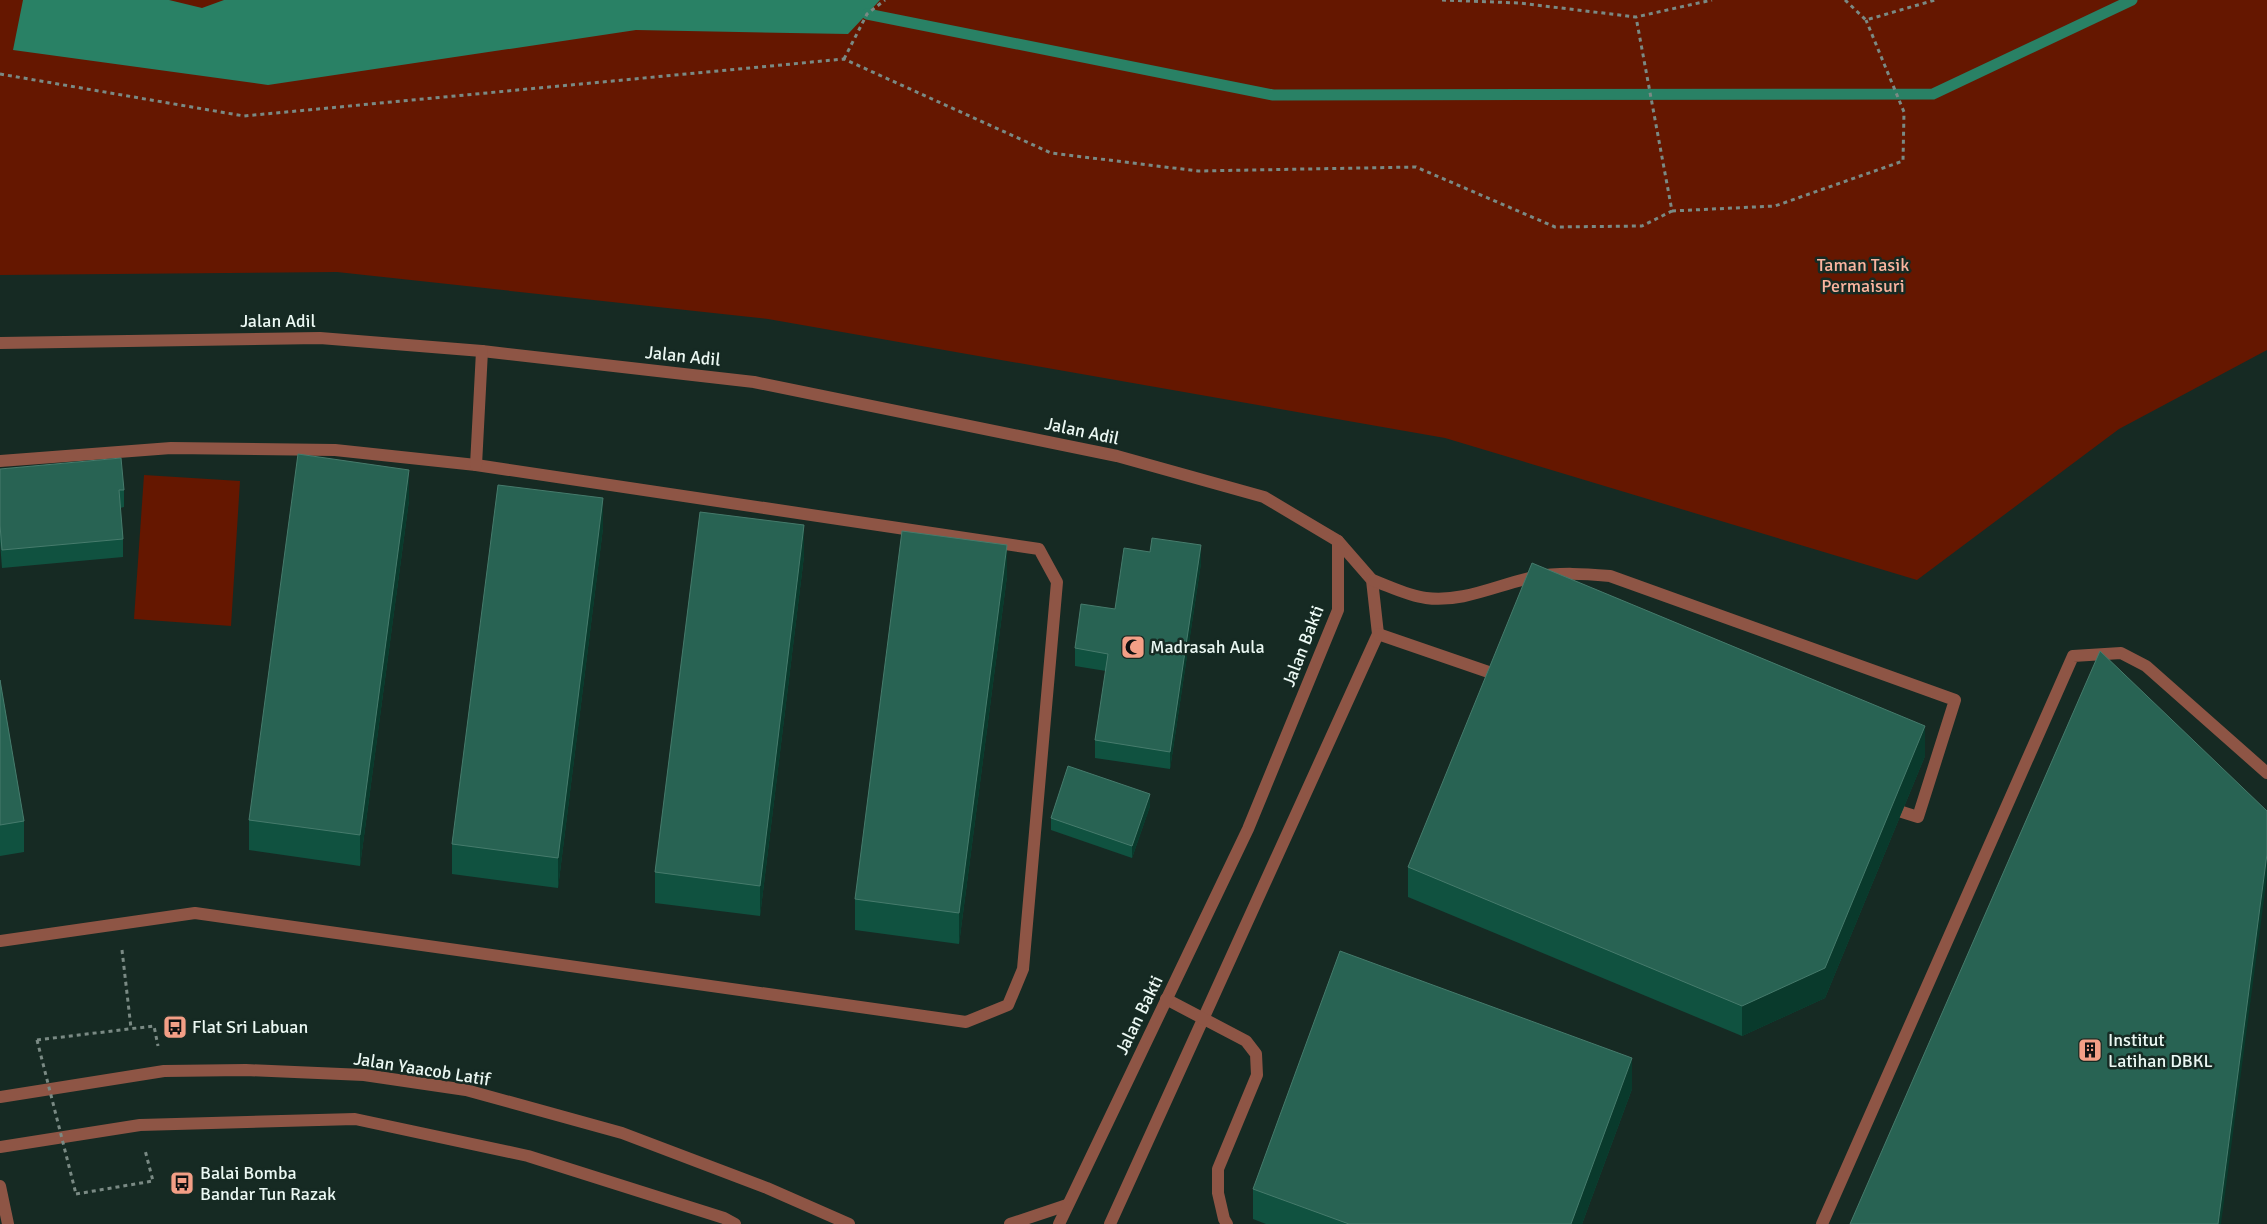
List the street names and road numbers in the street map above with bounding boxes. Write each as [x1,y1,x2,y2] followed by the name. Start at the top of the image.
[240,310,316,332] street label: Jalan Adil
[644,341,722,371] street label: Jalan Adil
[1043,412,1121,450] street label: Jalan Adil
[1277,602,1329,690] street label: Jalan Bakti
[1110,972,1168,1058] street label: Jalan Bakti
[352,1047,493,1091] street label: Jalan Yaacob Latif

